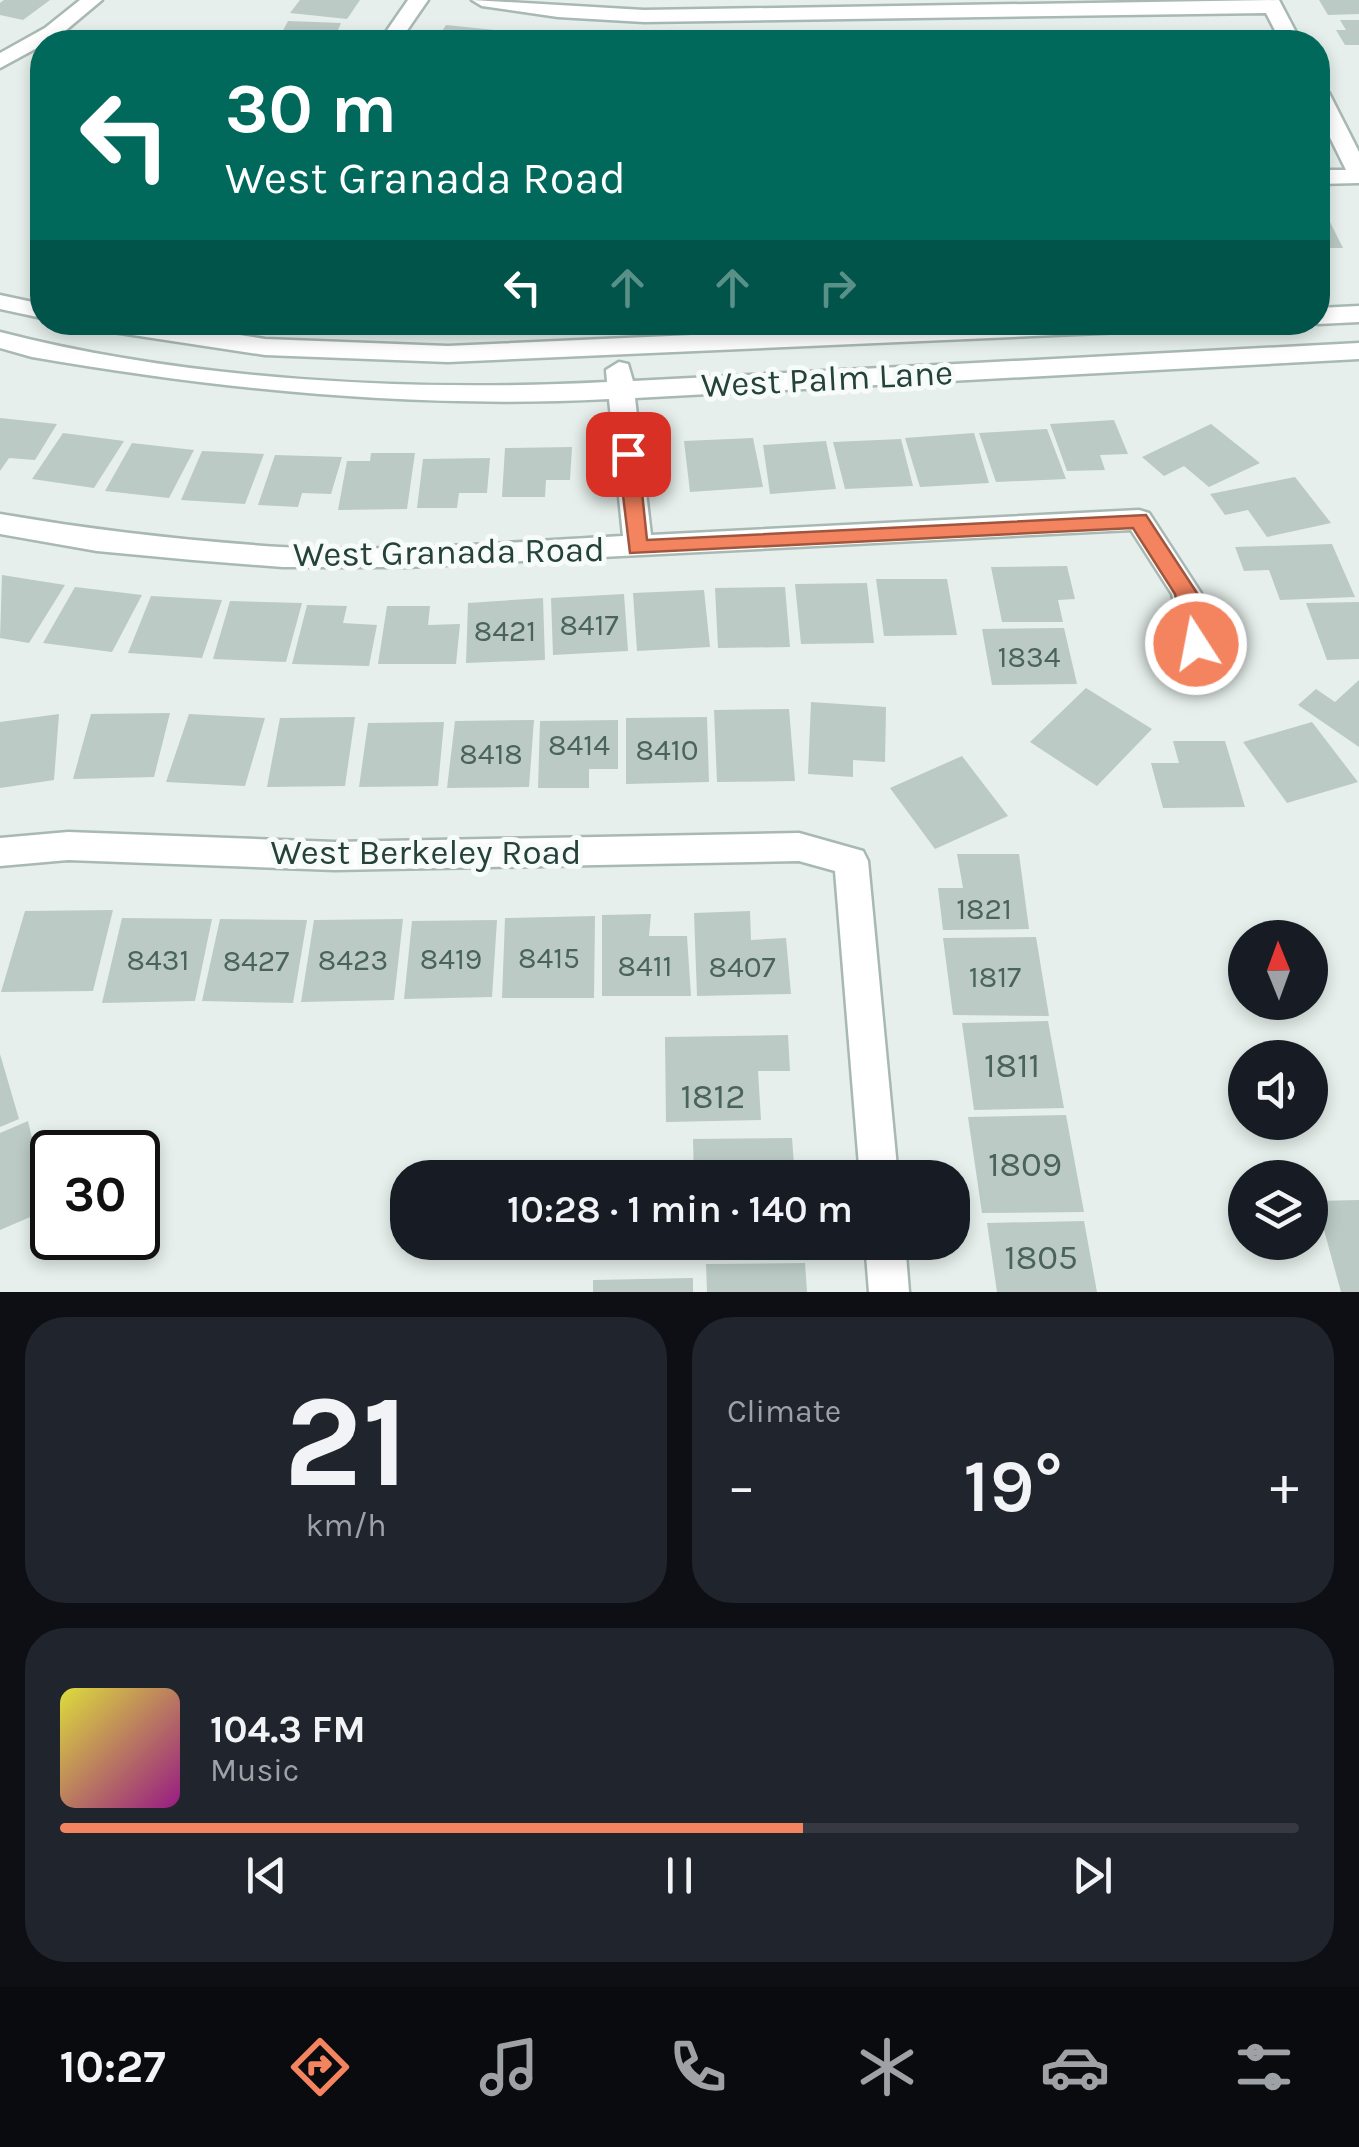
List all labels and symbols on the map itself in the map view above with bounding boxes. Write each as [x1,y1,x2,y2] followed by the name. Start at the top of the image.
[700,352,954,406] street label: West Palm Lane
[586,412,671,497] pin
[293,529,605,575] street label: West Granada Road
[1144,592,1248,696] position arrow
[559,607,619,643] house number: 8417
[474,613,536,649] house number: 8421
[998,639,1061,675] house number: 1834
[548,727,610,763] house number: 8414
[636,732,698,768] house number: 8410
[459,736,523,772] house number: 8418
[270,832,582,873] street label: West Berkeley Road
[956,891,1012,927] house number: 1821
[1228,920,1328,1020] north arrow
[518,940,580,976] house number: 8415
[420,941,482,977] house number: 8419
[127,942,189,978] house number: 8431
[318,942,388,978] house number: 8423
[223,943,289,979] house number: 8427
[617,948,673,984] house number: 8411
[708,949,776,985] house number: 8407
[969,959,1021,995] house number: 1817
[984,1045,1040,1086] house number: 1811
[681,1076,745,1117] house number: 1812
[30,1130,160,1260] speed limit sign: 30
[988,1144,1062,1185] house number: 1809
[1004,1237,1078,1278] house number: 1805

